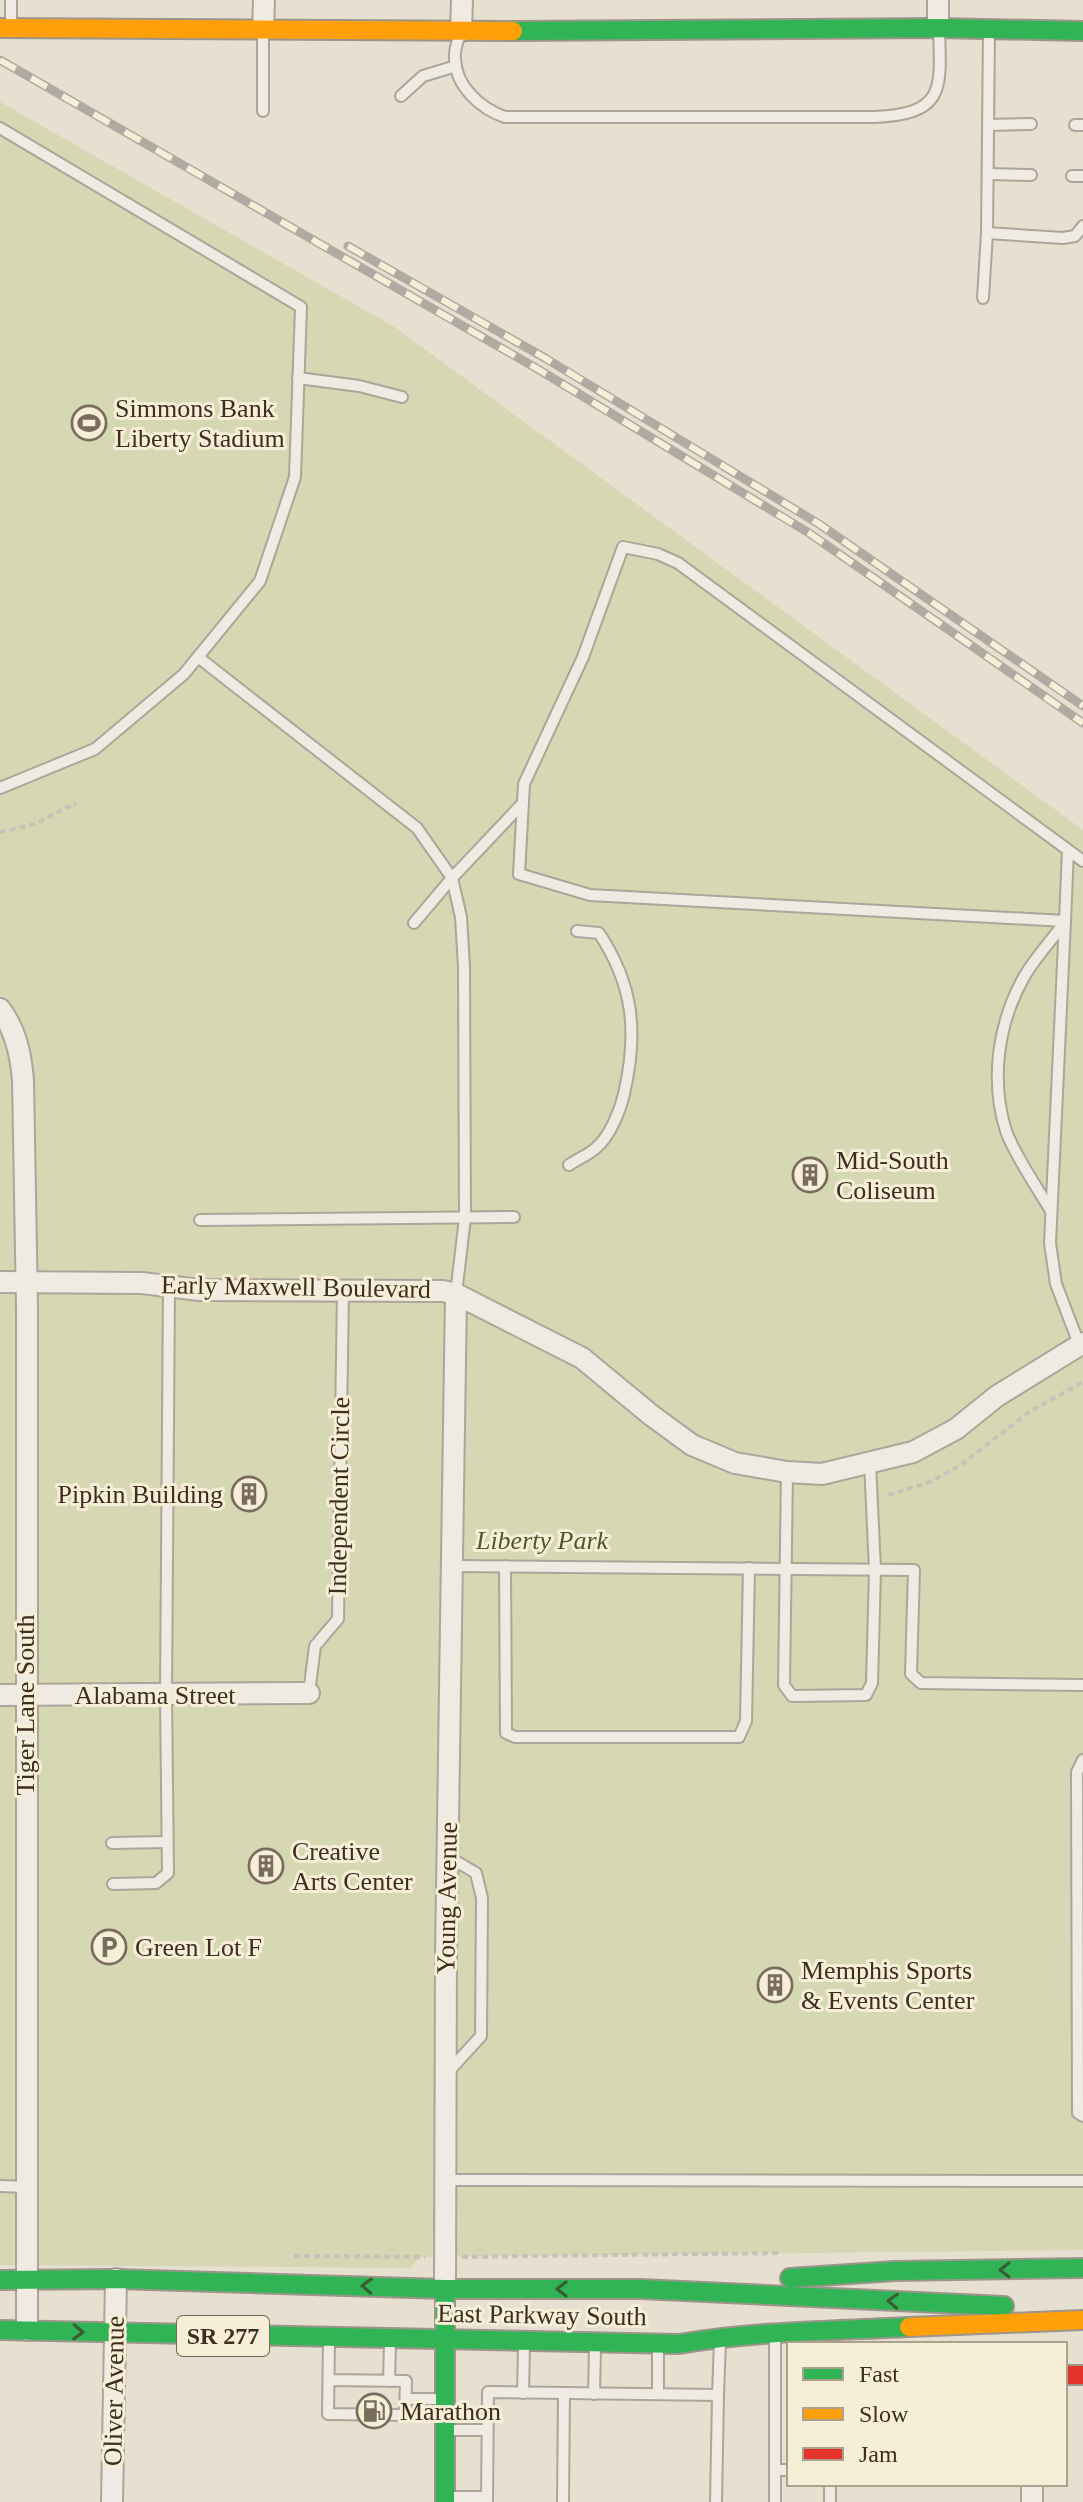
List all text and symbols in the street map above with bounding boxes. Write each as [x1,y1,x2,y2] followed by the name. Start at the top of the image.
[115,394,285,453] place label: Simmons Bank Liberty Stadium
[70,404,108,442] sports icon: Simmons Bank Liberty Stadium
[836,1146,949,1205] place label: Mid-South Coliseum
[791,1156,829,1194] building icon: Mid-South Coliseum
[161,1270,431,1304] street label: Early Maxwell Boulevard
[323,1396,355,1596] street label: Independent Circle
[230,1475,268,1513] building icon: Pipkin Building
[58,1480,223,1509] place label: Pipkin Building
[475,1526,609,1555] park label: Liberty Park
[11,1614,40,1796] street label: Tiger Lane South
[75,1681,236,1710] street label: Alabama Street
[431,1822,463,1974] street label: Young Avenue
[292,1837,413,1896] place label: Creative Arts Center
[247,1847,285,1885] building icon: Creative Arts Center
[90,1928,128,1966] parking icon: Green Lot F
[135,1933,262,1962] place label: Green Lot F
[801,1956,975,2015] place label: Memphis Sports & Events Center
[756,1966,794,2004] building icon: Memphis Sports & Events Center
[998,2261,1011,2278] one-way arrow
[360,2278,373,2295] one-way arrow
[555,2280,568,2298] one-way arrow
[886,2292,899,2309] one-way arrow
[437,2299,647,2331] street label: East Parkway South
[98,2316,130,2466] street label: Oliver Avenue
[177,2316,269,2356] road number: SR 277
[72,2323,85,2340] one-way arrow
[787,2342,1067,2486] legend
[859,2361,899,2387] text: Fast
[355,2392,393,2430] fuel station icon: Marathon
[400,2397,501,2426] place label: Marathon
[859,2401,909,2427] text: Slow
[859,2441,898,2467] text: Jam

